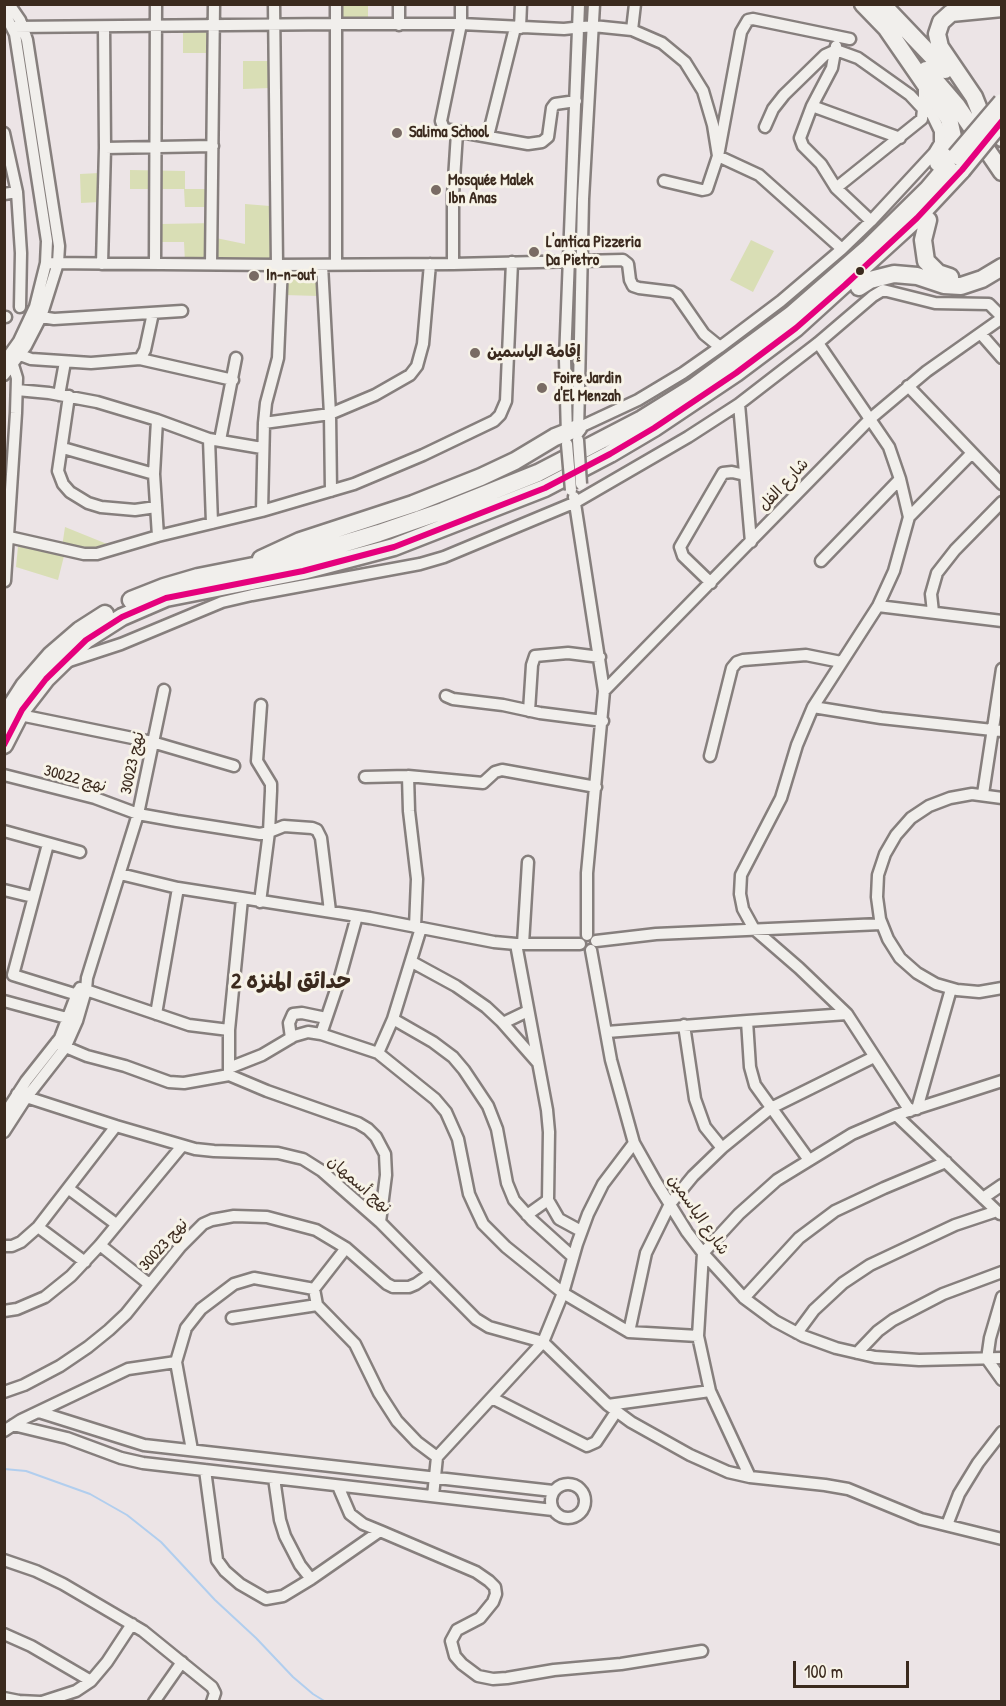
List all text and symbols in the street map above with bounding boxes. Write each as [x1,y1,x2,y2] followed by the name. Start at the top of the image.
[409,123,489,143] place label: Salima School
[390,126,404,140] marker: Salima School
[448,171,533,209] place label: Mosquée Malek Ibn Anas
[429,183,443,197] marker: Mosquée Malek Ibn Anas
[546,233,641,271] place label: L'antica Pizzeria Da Pietro
[527,245,541,259] marker: L'antica Pizzeria Da Pietro
[854,265,866,277] unlabelled marker
[266,266,316,286] place label: In-n-out
[247,269,261,283] marker: In-n-out
[487,343,581,363] place label: إقامة الياسمين
[468,346,482,360] marker: إقامة الياسمين
[554,369,622,407] place label: Foire Jardin d'El Menzah
[535,381,549,395] marker: Foire Jardin d'El Menzah
[755,455,813,515] street label: شارع الفل
[117,730,149,796] street label: نهج 30023
[42,761,108,797] street label: نهج 30022
[231,969,351,995] district label: حدائق المنزه 2
[323,1152,395,1218] street label: نهج أسمهان
[663,1171,733,1259] street label: شارع الياسمين
[136,1215,192,1275] street label: نهج 30023
[796,1649,912,1687] scale bar
[804,1659,843,1684] text: 100 m

